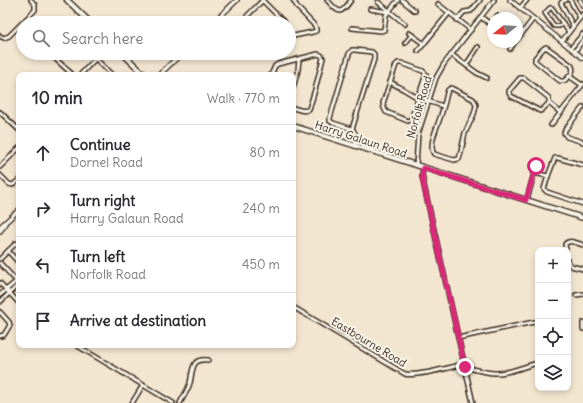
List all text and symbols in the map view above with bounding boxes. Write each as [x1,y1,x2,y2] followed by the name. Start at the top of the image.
[487,12,523,48] north arrow
[16,16,296,60] search box
[30,27,52,49] icon: search
[62,29,143,48] text: Search here
[403,74,435,140] street label: Norfolk Road
[32,87,83,109] text: 10 min
[207,90,280,107] text: Walk · 770 m
[313,117,409,161] street label: Harry Galaun Road
[70,135,131,154] text: Continue
[32,142,54,164] icon: ahead
[249,144,280,161] text: 80 m
[70,154,143,171] text: Dornel Road
[527,157,545,175] route start
[70,191,135,210] text: Turn right
[32,198,54,220] icon: right
[243,200,280,217] text: 240 m
[70,210,184,227] text: Harry Galaun Road
[70,247,125,266] text: Turn left
[535,247,571,391] map controls
[535,247,571,283] button: +
[32,254,54,276] icon: left
[242,256,280,273] text: 450 m
[70,266,146,283] text: Norfolk Road
[535,283,571,319] button: −
[32,310,54,332] icon: arrive
[70,311,206,330] text: Arrive at destination
[329,314,410,370] street label: Eastbourne Road
[535,319,571,355] button: locate
[535,355,571,391] button: layers
[456,358,474,376] route end

